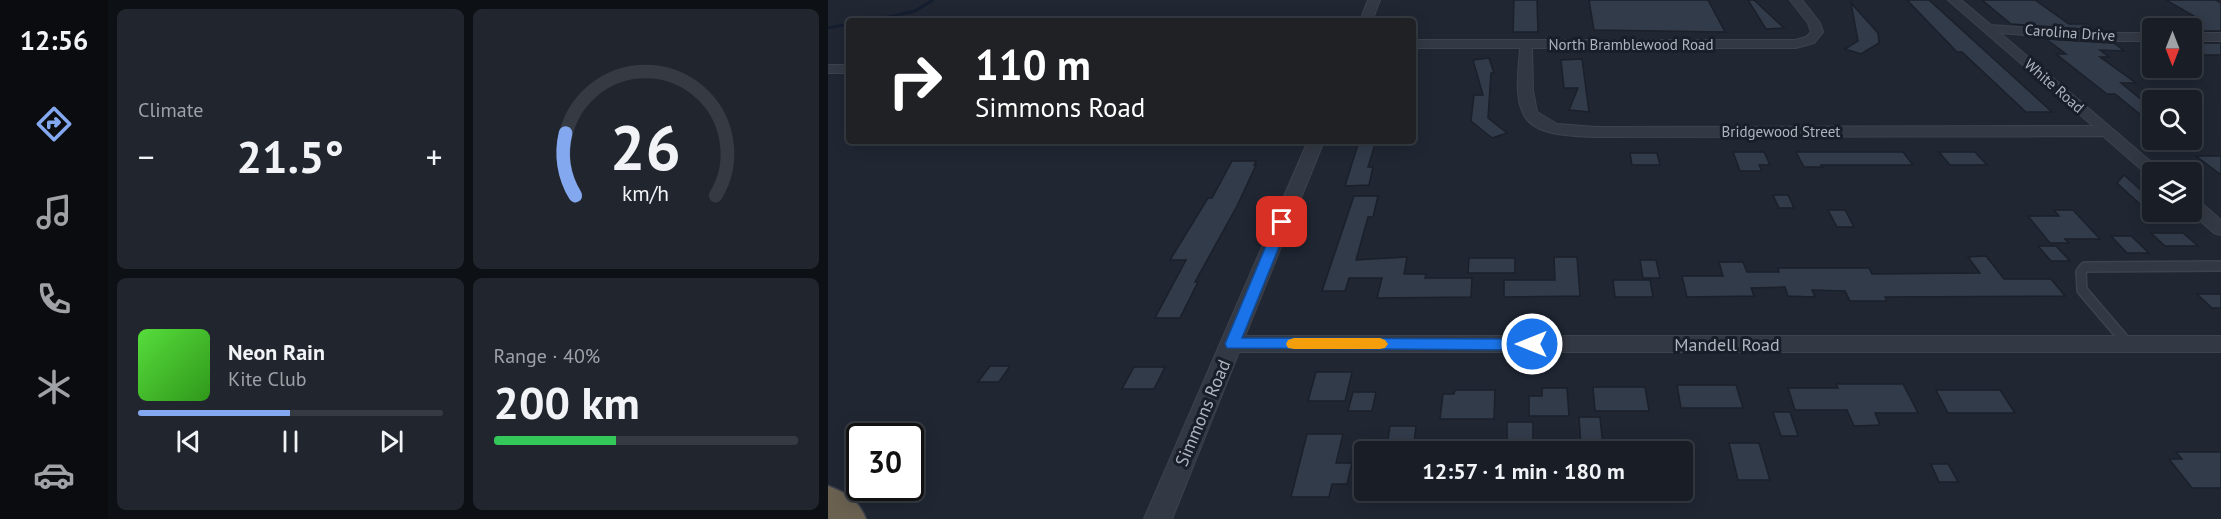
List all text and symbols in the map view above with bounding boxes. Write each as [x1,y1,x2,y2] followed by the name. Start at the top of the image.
[2142,18,2202,78] north arrow
[2142,18,2202,222] map controls
[2024,20,2116,45] street label: Carolina Drive
[20,23,88,57] text: 12:56
[1548,35,1714,54] street label: North Bramblewood Road
[975,37,1091,92] text: 110 m
[876,42,954,120] icon: right
[2021,55,2088,117] street label: White Road
[975,90,1145,124] text: Simmons Road
[2142,90,2202,150] button: search
[138,97,204,123] text: Climate
[33,103,75,145] icon: directions
[610,106,681,187] text: 26
[1722,122,1840,141] street label: Bridgewood Street
[237,127,344,185] text: 21.5°
[138,135,155,178] text: −
[426,135,443,178] text: +
[2142,162,2202,222] button: layers
[622,179,669,207] text: km/h
[33,191,75,233] icon: music
[1256,196,1307,247] pin
[1265,205,1298,238] icon: arrive
[33,278,75,320] icon: phone
[1500,312,1564,376] position arrow
[1674,333,1780,356] street label: Mandell Road
[228,338,325,366] text: Neon Rain
[494,343,600,369] text: Range · 40%
[1170,356,1235,470] street label: Simmons Road
[33,366,75,408] icon: climate
[228,366,306,392] text: Kite Club
[494,373,640,431] text: 200 km
[846,423,924,501] speed limit sign: 30
[172,425,205,458] icon: previous
[274,425,307,458] icon: pause
[375,425,408,458] icon: next
[33,454,75,496] icon: car
[1422,457,1625,485] text: 12:57 · 1 min · 180 m

